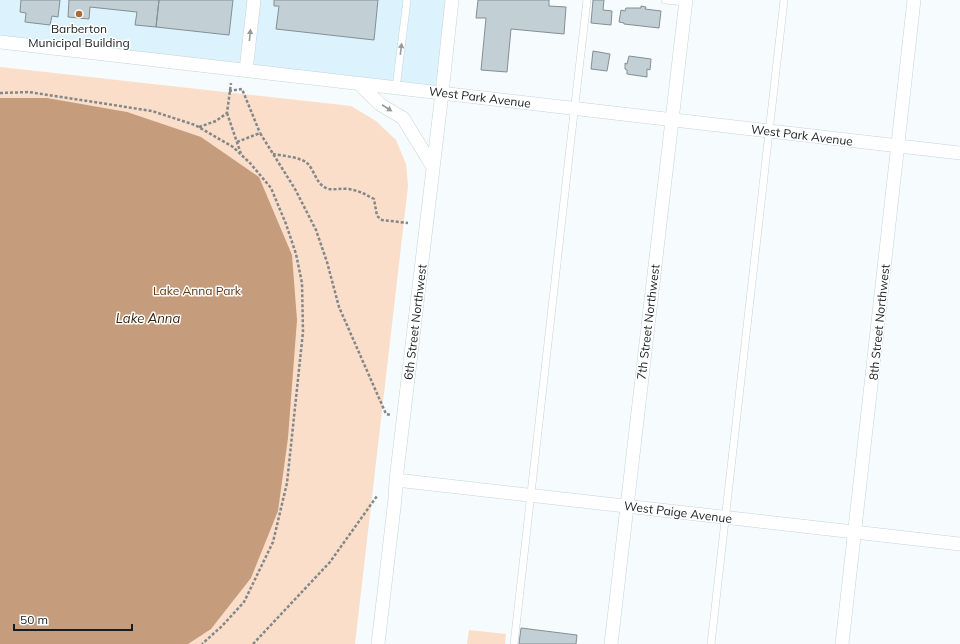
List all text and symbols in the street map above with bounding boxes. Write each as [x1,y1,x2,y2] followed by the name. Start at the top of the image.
[74,9,84,19] marker: Barberton Municipal Building
[28,21,130,50] place label: Barberton Municipal Building
[247,29,253,41] one-way arrow
[398,43,404,55] one-way arrow
[428,83,532,111] street label: West Park Avenue
[381,105,393,112] one-way arrow
[750,121,854,149] street label: West Park Avenue
[400,263,430,381] street label: 6th Street Northwest
[633,263,663,381] street label: 7th Street Northwest
[865,263,893,381] street label: 8th Street Northwest
[153,283,242,298] park label: Lake Anna Park
[116,310,180,326] water label: Lake Anna
[623,498,733,526] street label: West Paige Avenue
[14,606,132,632] scale bar
[20,612,48,627] text: 50 m

